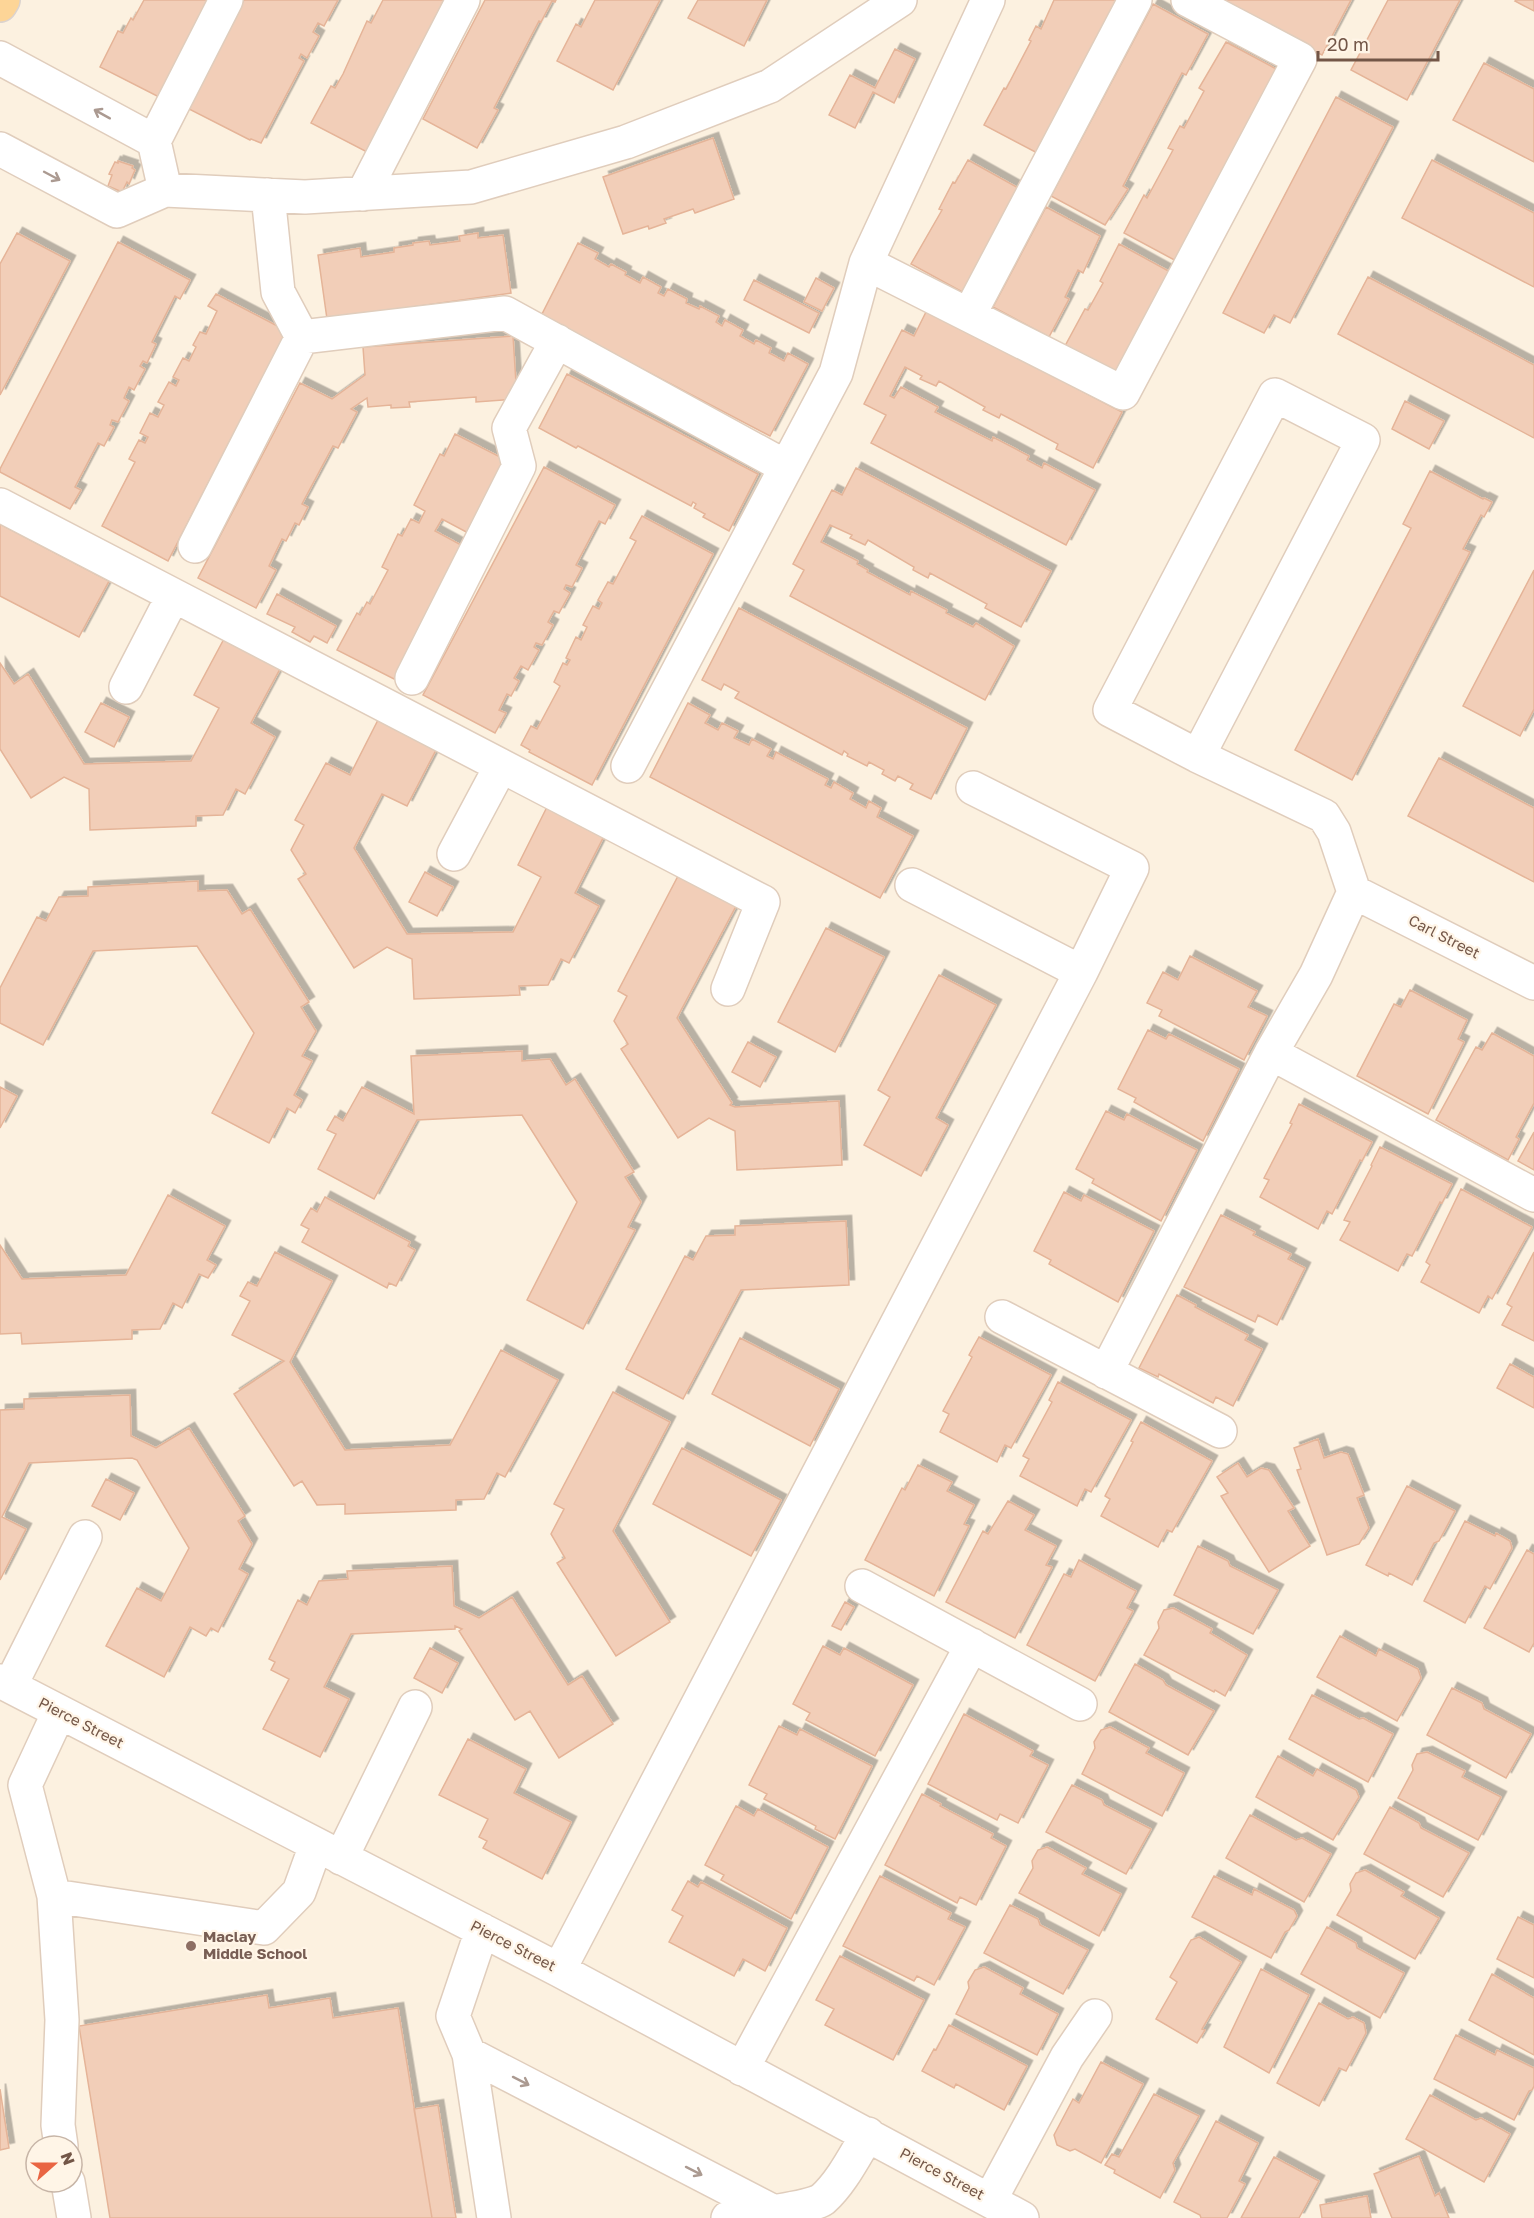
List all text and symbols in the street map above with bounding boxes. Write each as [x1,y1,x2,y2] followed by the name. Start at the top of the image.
[1318,24,1438,62] scale bar
[1327,33,1369,55] text: 20 m
[94,108,111,120] one-way arrow
[42,171,60,182] one-way arrow
[1406,911,1483,962] street label: Carl Street
[36,1693,127,1751] street label: Pierce Street
[468,1916,559,1974] street label: Pierce Street
[203,1927,307,1962] place label: Maclay Middle School
[184,1939,198,1953] marker: Maclay Middle School
[511,2076,529,2087] one-way arrow
[24,2134,84,2194] north arrow
[897,2143,988,2203] street label: Pierce Street
[56,2149,80,2168] text: N
[684,2166,702,2177] one-way arrow

